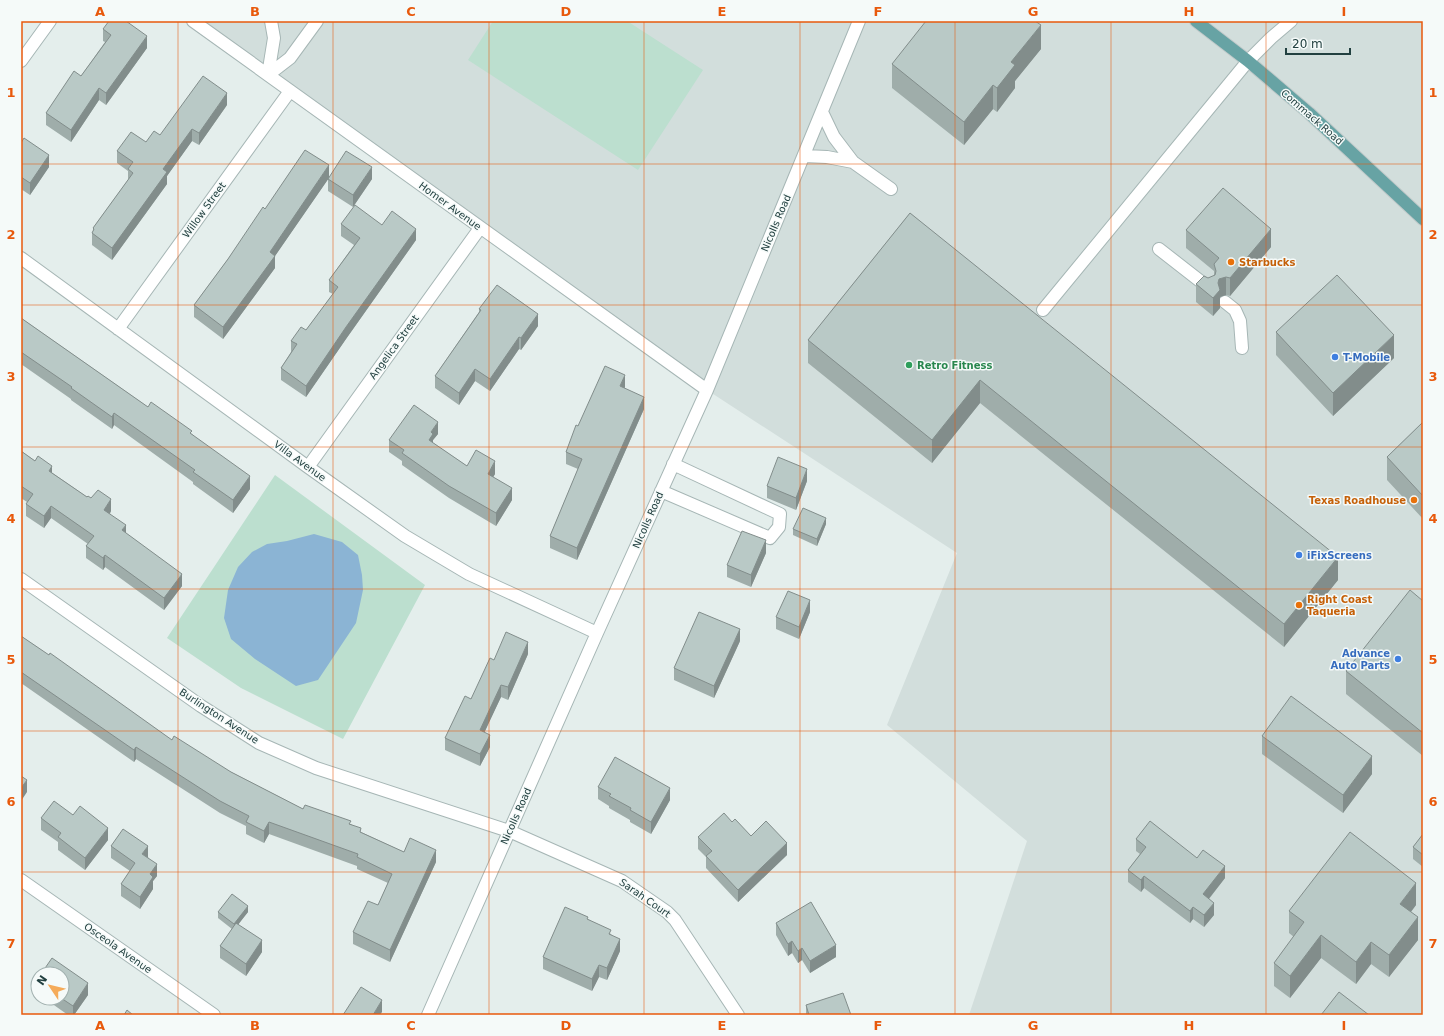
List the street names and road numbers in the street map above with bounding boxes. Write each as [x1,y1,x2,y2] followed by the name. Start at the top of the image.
[1279,87,1345,147] street label: Commack Road
[180,180,228,240] street label: Willow Street
[417,180,483,232] street label: Homer Avenue
[759,193,793,253] street label: Nicolls Road
[367,313,421,381] street label: Angelica Street
[272,438,328,484] street label: Villa Avenue
[631,490,665,550] street label: Nicolls Road
[177,686,261,746] street label: Burlington Avenue
[499,786,533,846] street label: Nicolls Road
[617,876,673,920] street label: Sarah Court
[82,921,154,975] street label: Osceola Avenue

